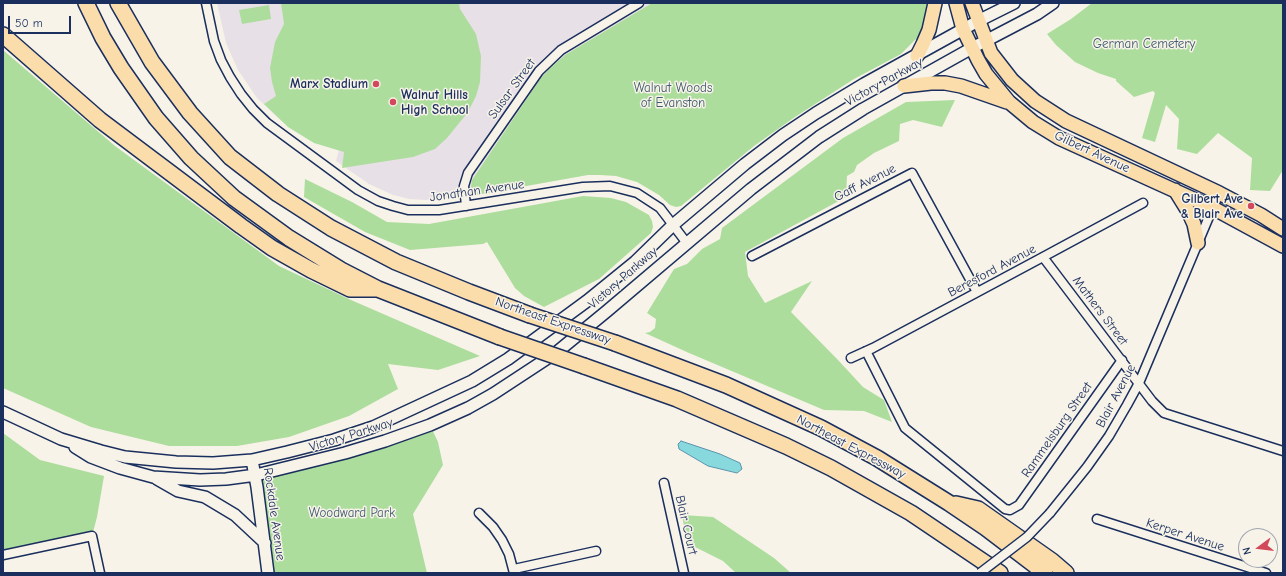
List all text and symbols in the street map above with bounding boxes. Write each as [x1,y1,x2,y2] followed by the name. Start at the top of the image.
[10,8,73,34] scale bar
[15,16,43,30] text: 50 m
[1093,36,1195,52] park label: German Cemetery
[842,54,926,110] street label: Victory Parkway
[485,56,539,122] street label: Sulsar Street
[290,76,368,92] place label: Marx Stadium
[371,79,381,89] marker: Marx Stadium
[634,80,712,111] park label: Walnut Woods of Evanston
[401,87,469,118] place label: Walnut Hills High School
[388,97,398,107] marker: Walnut Hills High School
[1052,128,1132,176] street label: Gilbert Avenue
[832,161,898,205] street label: Gaff Avenue
[429,177,525,205] street label: Jonathan Avenue
[1181,191,1243,222] place label: Gilbert Ave & Blair Ave
[1246,201,1256,211] marker: Gilbert Ave & Blair Ave
[945,241,1039,301] street label: Beresford Avenue
[585,244,661,312] street label: Victory Parkway
[1069,273,1131,349] street label: Mathers Street
[493,294,613,348] street label: Northeast Expressway
[1093,362,1139,430] street label: Blair Avenue
[1018,379,1096,481] street label: Rammelsburg Street
[794,412,908,482] street label: Northeast Expressway
[307,415,395,455] street label: Victory Parkway
[260,467,288,561] street label: Rockdale Avenue
[672,494,700,556] street label: Blair Court
[309,505,395,521] park label: Woodward Park
[1144,515,1226,555] street label: Kerper Avenue
[1238,528,1278,568] north arrow
[1240,546,1254,556] text: N

